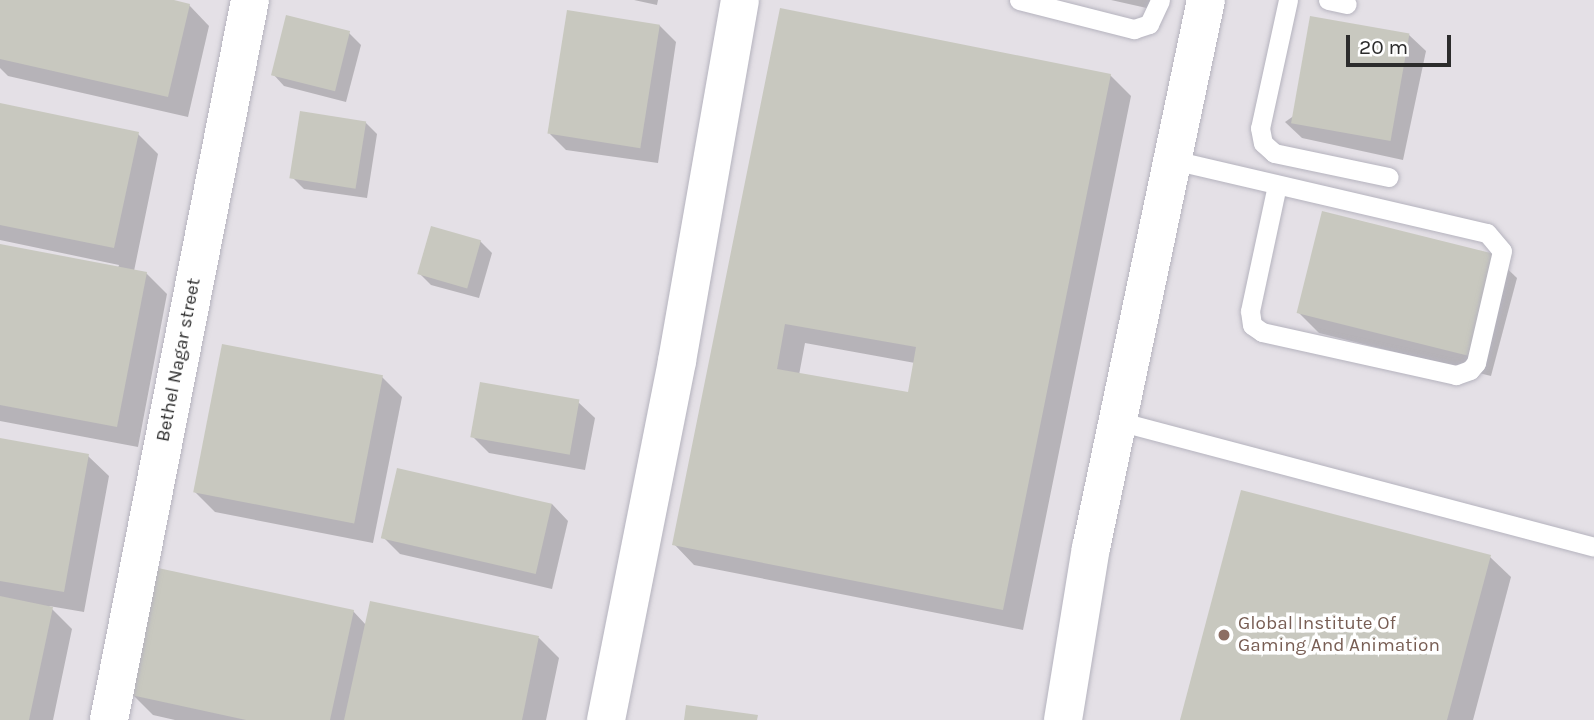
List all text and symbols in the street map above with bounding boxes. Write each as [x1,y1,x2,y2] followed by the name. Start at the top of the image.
[1349,21,1454,65] scale bar
[1359,35,1408,59] text: 20 m
[152,276,206,444] street label: Bethel Nagar street
[1238,613,1440,657] place label: Global Institute Of Gaming And Animation
[1216,627,1232,643] marker: Global Institute Of Gaming And Animation

